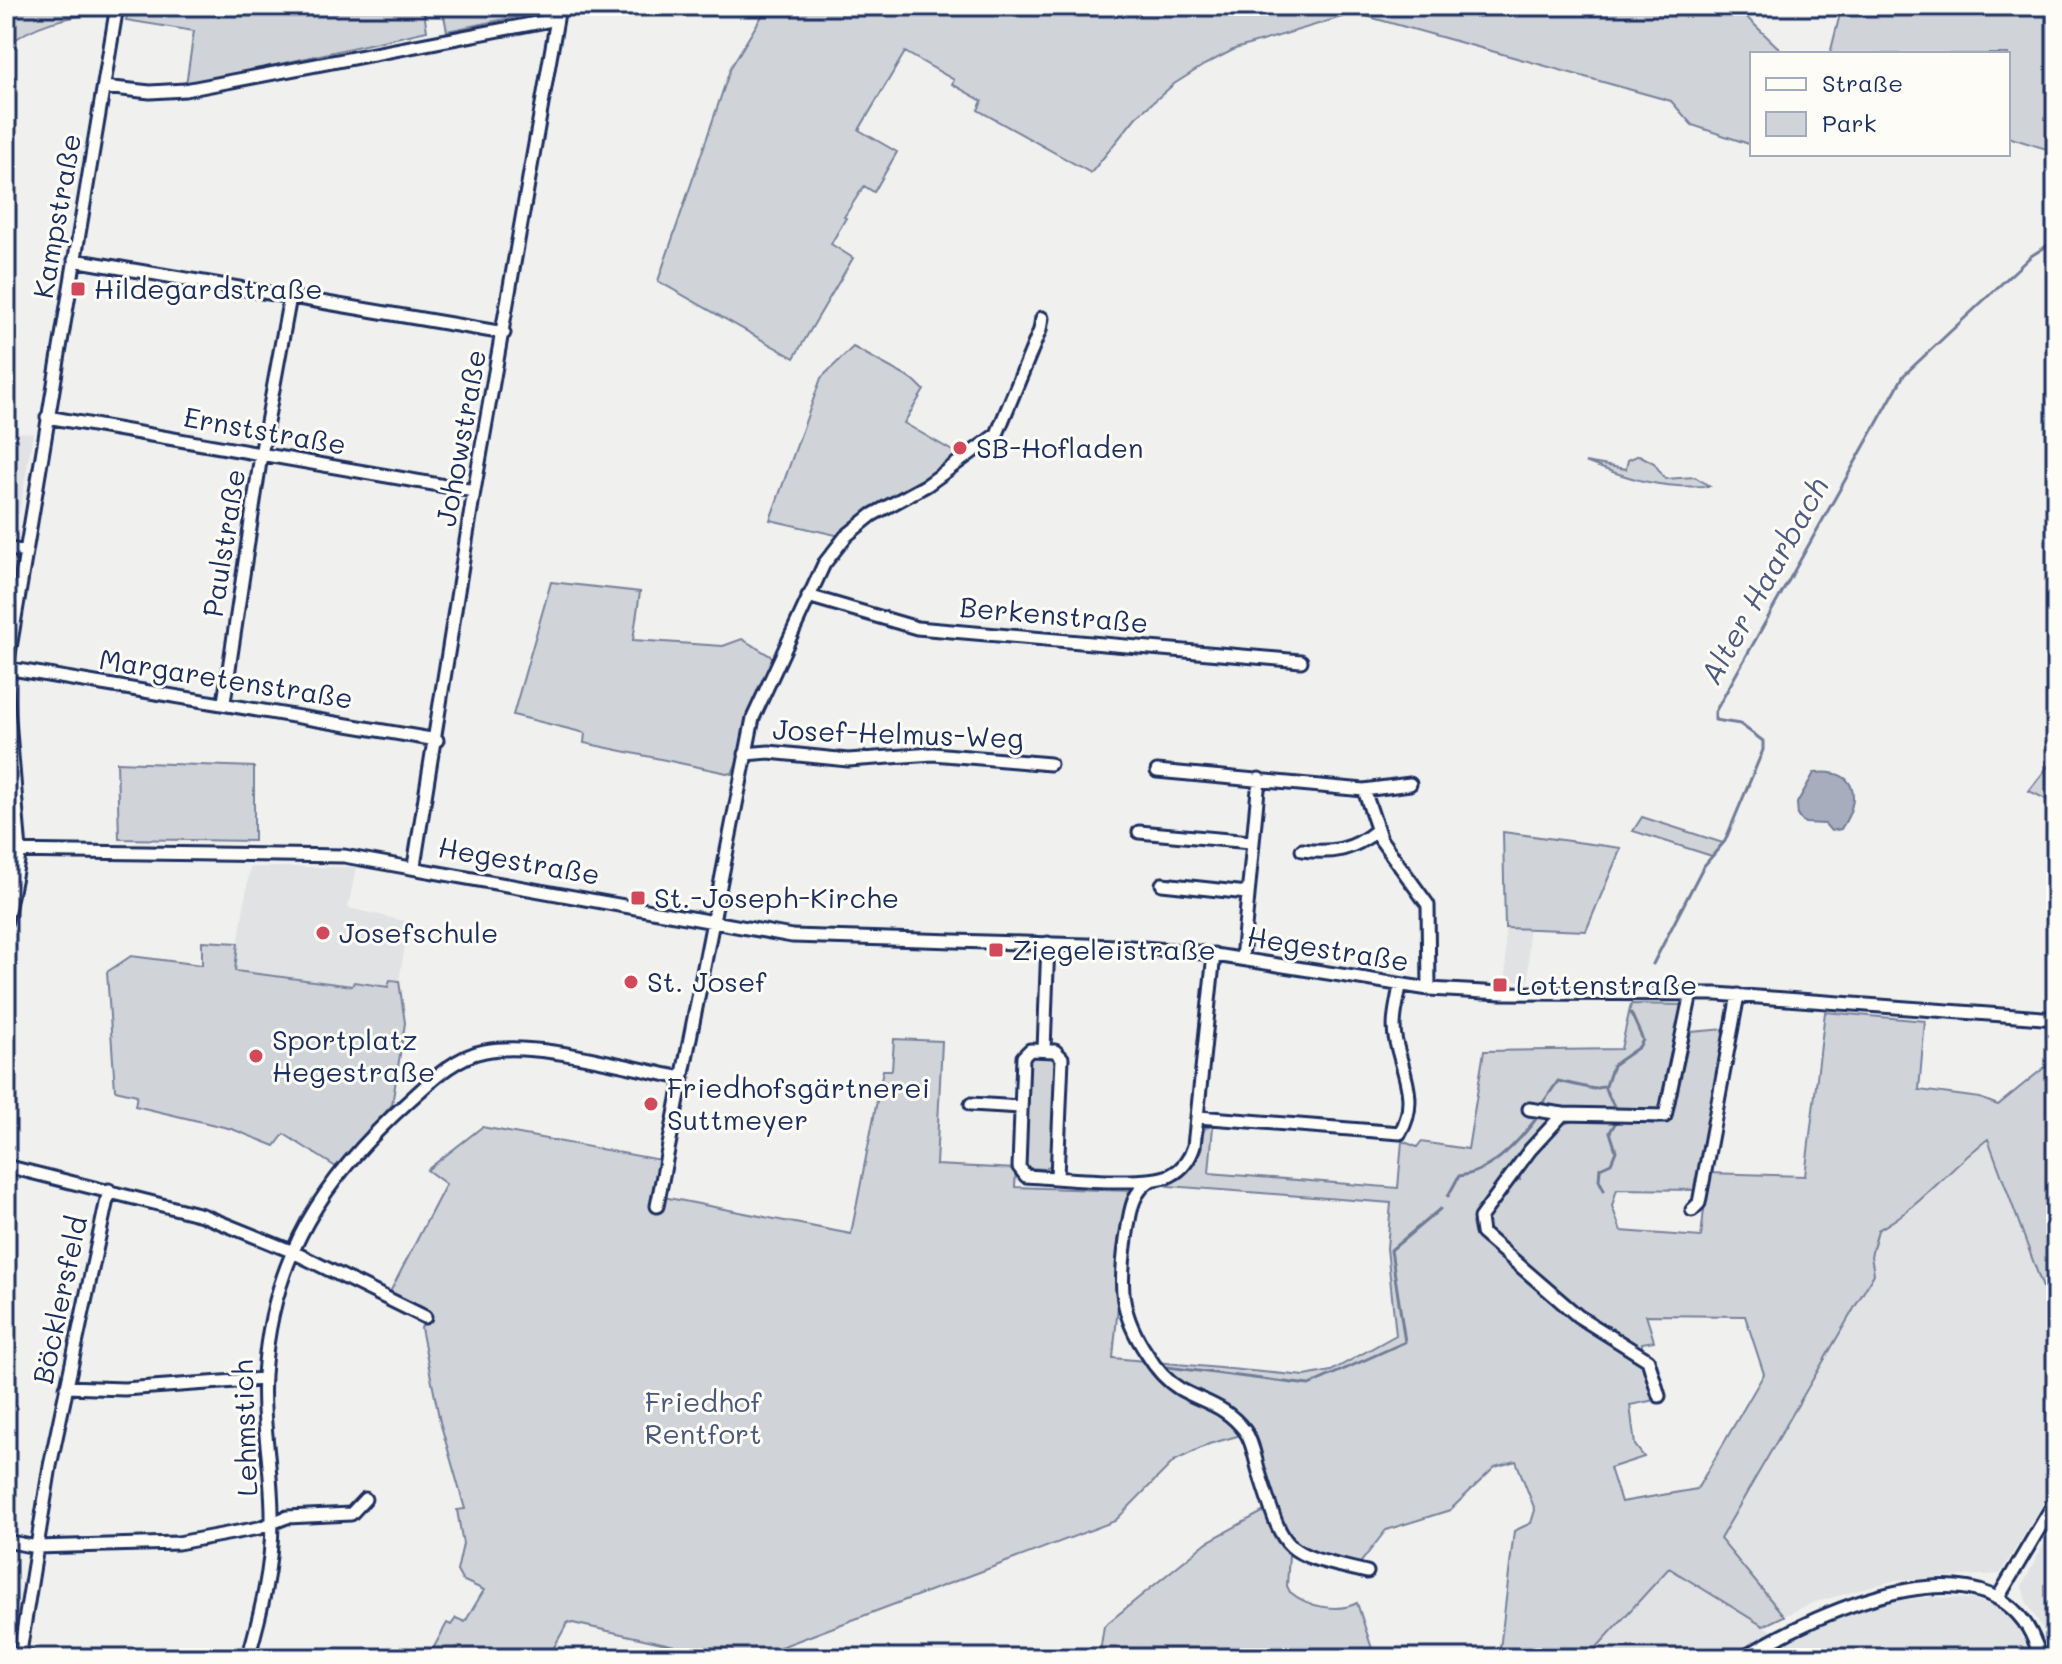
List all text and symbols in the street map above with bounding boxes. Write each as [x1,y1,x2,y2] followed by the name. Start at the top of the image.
[1750,52,2010,156] legend
[1822,67,1903,98] text: Straße
[1822,107,1876,138] text: Park
[24,131,88,301] street label: Kampstraße
[94,270,323,306] place label: Hildegardstraße
[69,280,87,298] marker: Hildegardstraße
[427,347,493,529] street label: Johowstraße
[181,398,349,462] street label: Ernststraße
[976,429,1144,465] place label: SB-Hofladen
[951,439,969,457] marker: SB-Hofladen
[194,466,252,619] street label: Paulstraße
[1690,469,1837,691] water label: Alter Haarbach
[958,588,1150,640] street label: Berkenstraße
[97,640,356,716] street label: Margaretenstraße
[772,711,1024,755] street label: Josef-Helmus-Weg
[436,828,603,892] street label: Hegestraße
[654,879,899,915] place label: St.-Joseph-Kirche
[629,889,647,907] marker: St.-Joseph-Kirche
[339,914,498,950] place label: Josefschule
[1245,917,1412,979] street label: Hegestraße
[314,924,332,942] marker: Josefschule
[1012,931,1216,967] place label: Ziegeleistraße
[987,941,1005,959] marker: Ziegeleistraße
[647,963,767,999] place label: St. Josef
[1516,966,1697,1002] place label: Lottenstraße
[622,973,640,991] marker: St. Josef
[1491,976,1509,994] marker: Lottenstraße
[272,1021,435,1089] place label: Sportplatz Hegestraße
[247,1047,265,1065] marker: Sportplatz Hegestraße
[667,1069,930,1137] place label: Friedhofsgärtnerei Suttmeyer
[642,1095,660,1113] marker: Friedhofsgärtnerei Suttmeyer
[24,1213,94,1387] street label: Böcklersfeld
[224,1359,264,1497] street label: Lehmstich
[645,1383,762,1451] park label: Friedhof Rentfort

